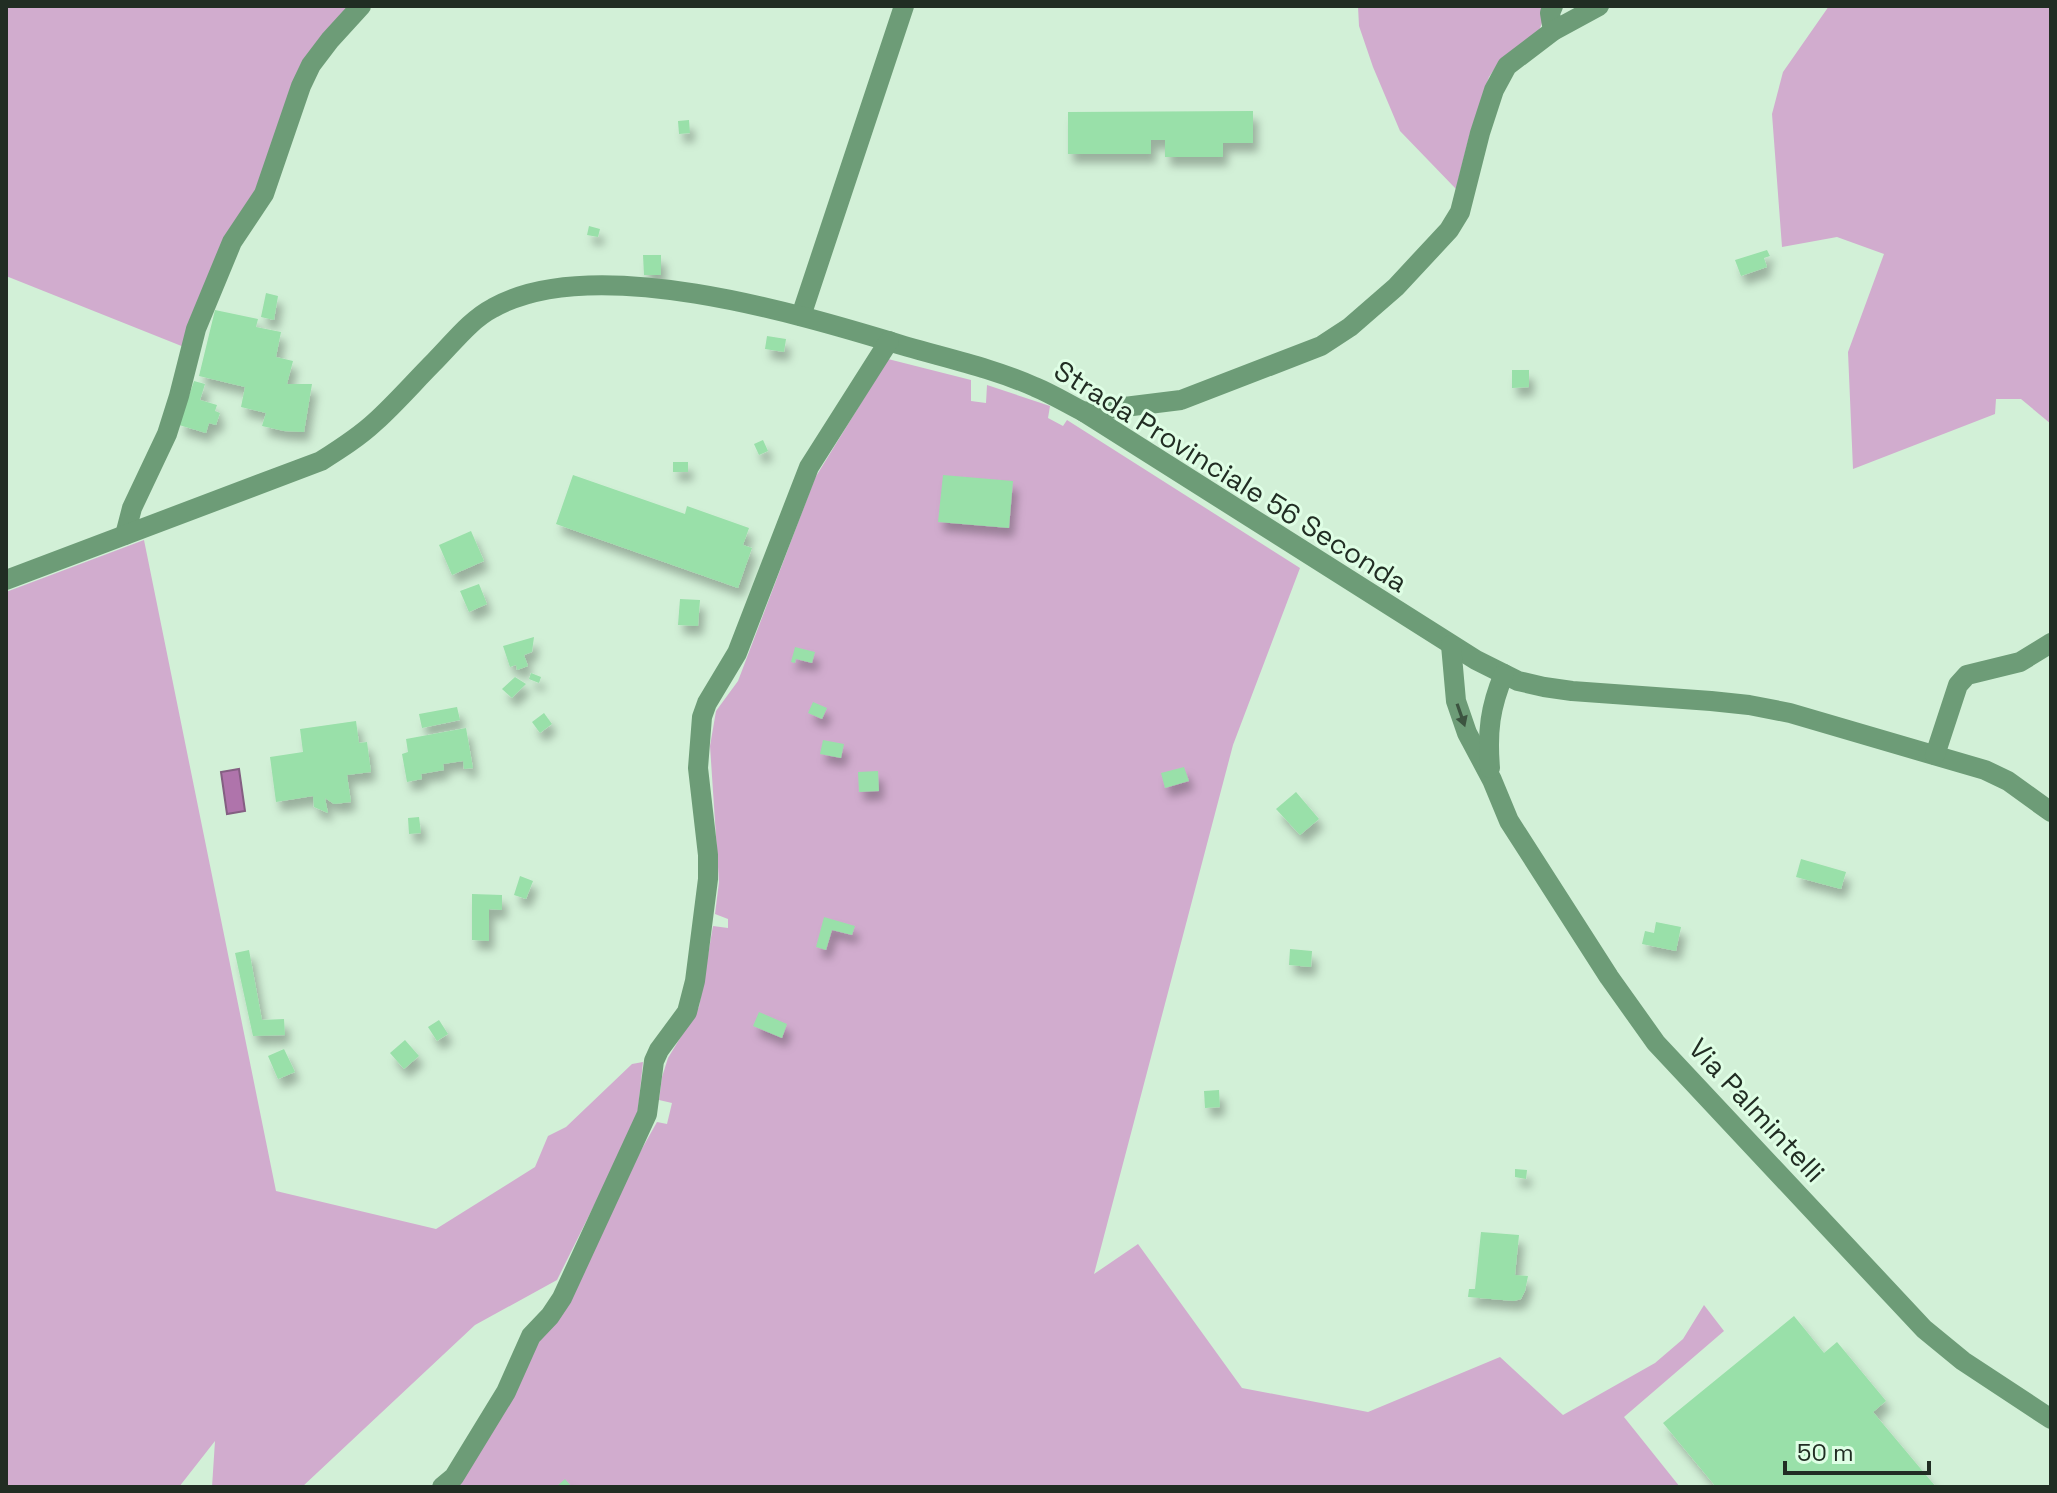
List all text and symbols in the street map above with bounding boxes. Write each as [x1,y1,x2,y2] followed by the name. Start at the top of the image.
[1047,352,1415,600] street label: Strada Provinciale 56 Seconda
[1455,703,1468,727] one-way arrow
[1681,1030,1833,1190] street label: Via Palmintelli
[1785,1425,1929,1475] scale bar
[1797,1437,1854,1468] text: 50 m

